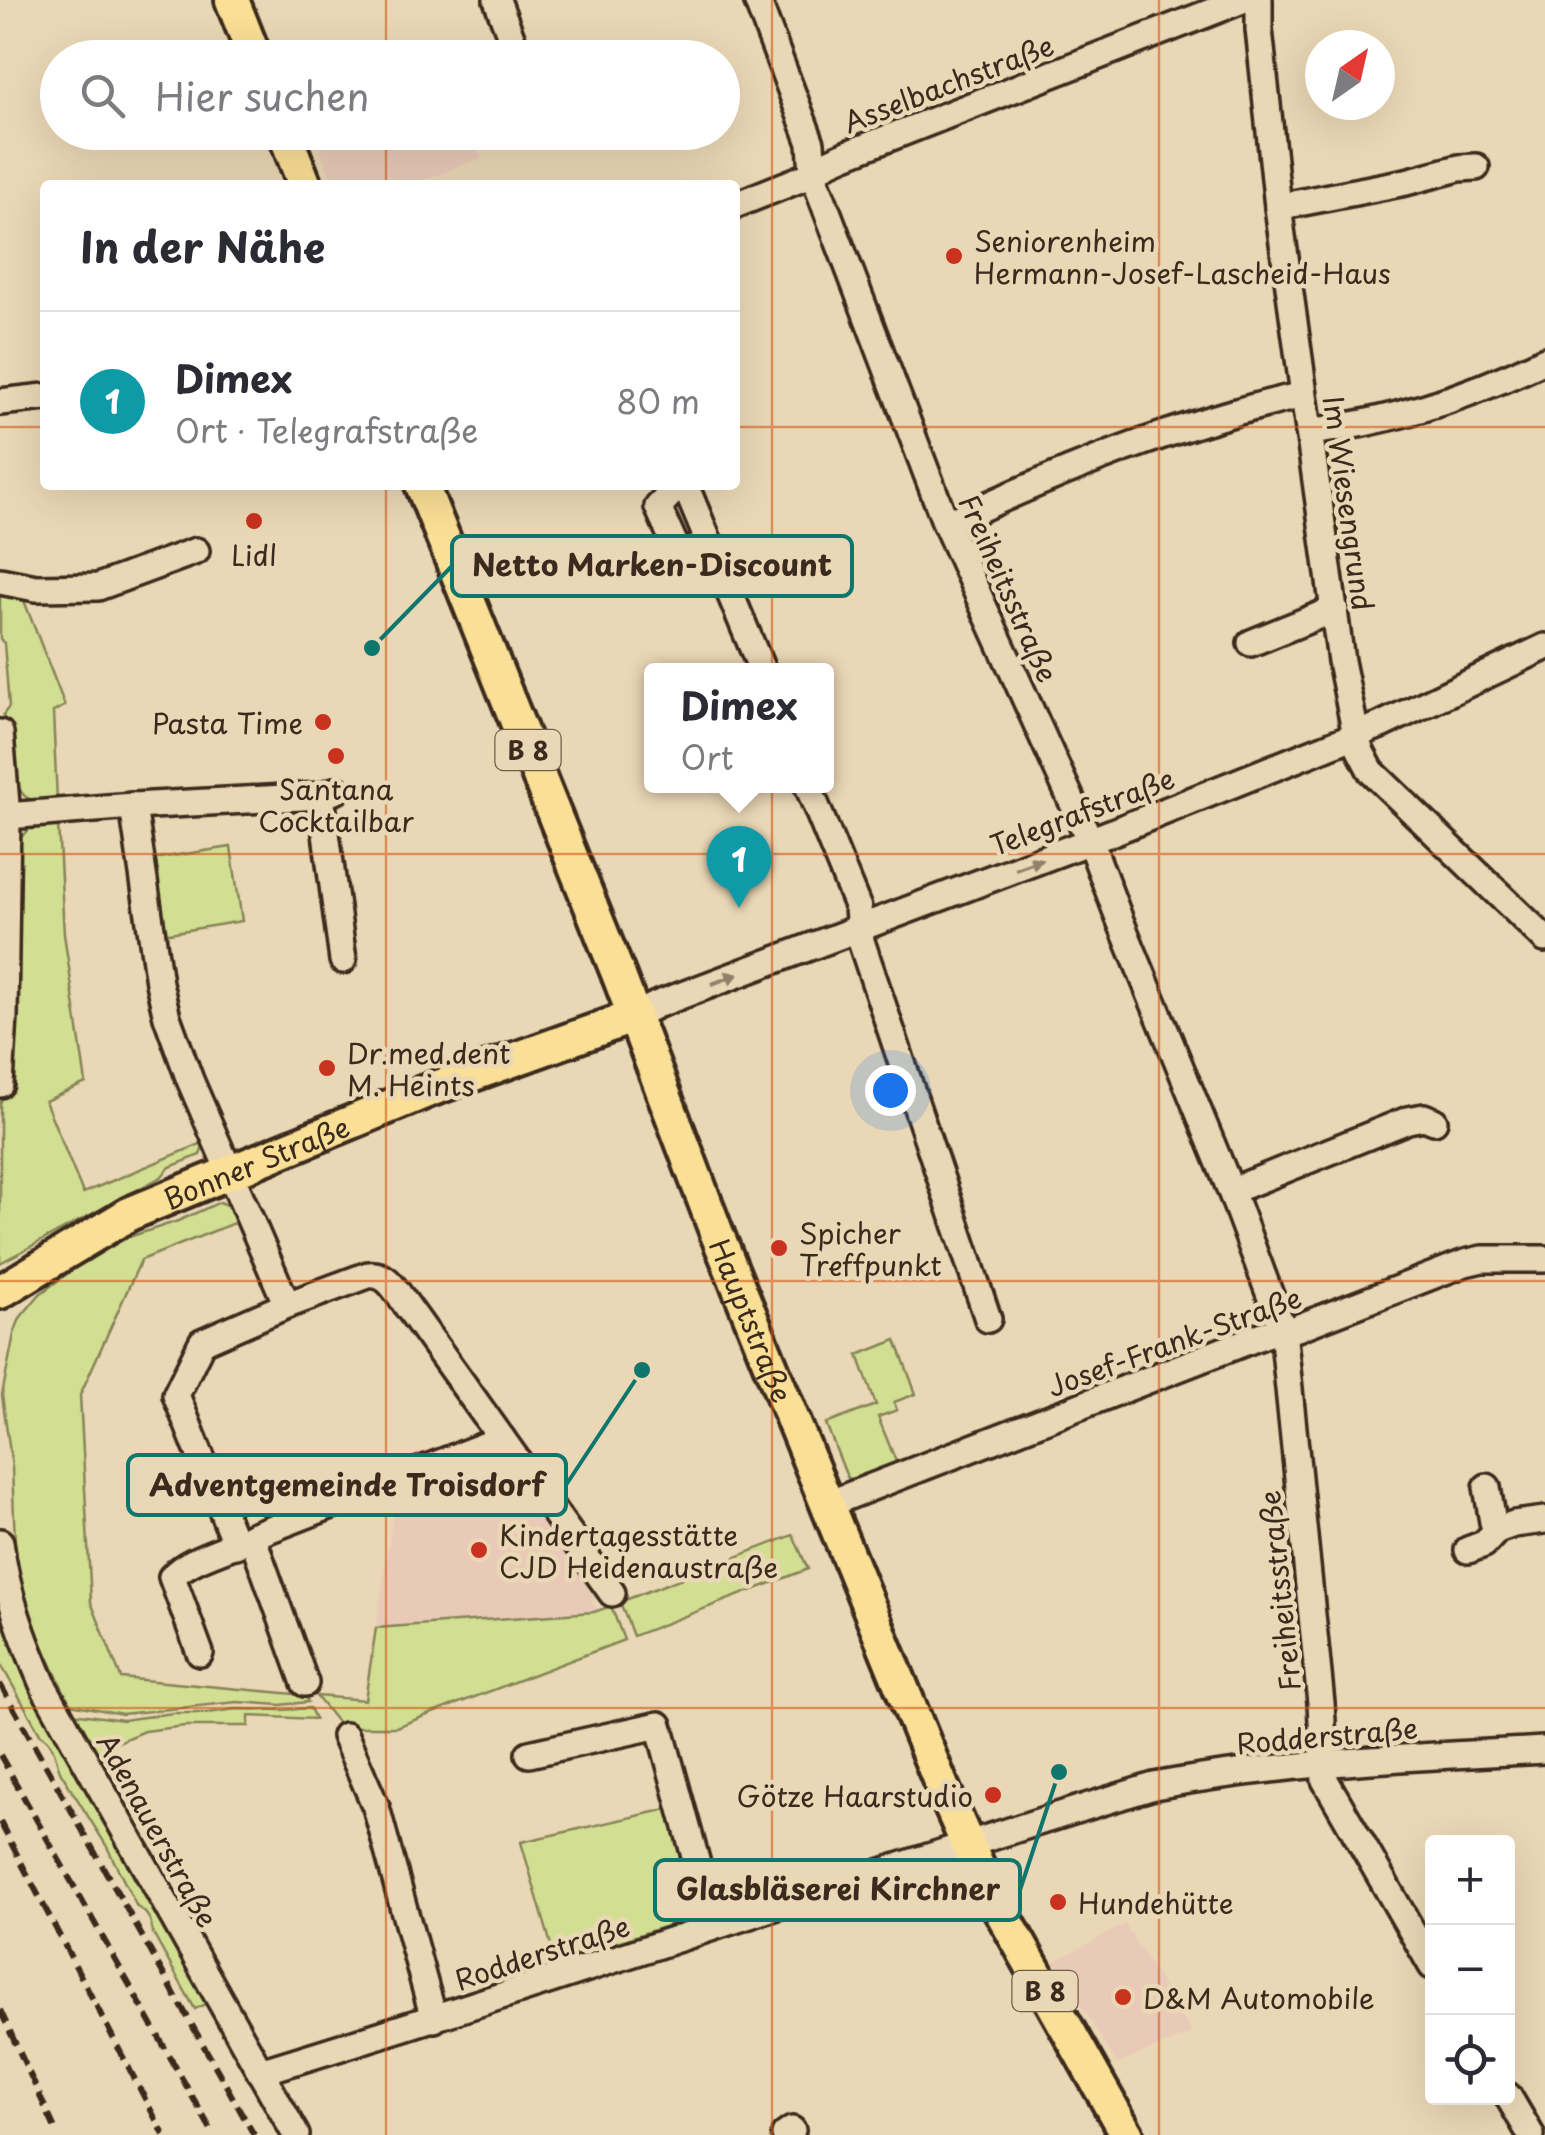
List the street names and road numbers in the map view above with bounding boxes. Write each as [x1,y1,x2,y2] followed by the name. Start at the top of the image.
[836,23,1060,143] street label: Asselbachstraße
[1313,393,1385,613] street label: Im Wiesengrund
[948,487,1070,689] street label: Freiheitsstraße
[496,730,560,770] road number: B 8
[984,756,1180,866] street label: Telegrafstraße
[156,1104,356,1219] street label: Bonner Straße
[699,1232,805,1409] street label: Hauptstraße
[1041,1275,1307,1407] street label: Josef-Frank-Straße
[1247,1489,1311,1693] street label: Freiheitsstraße
[1235,1706,1419,1764] street label: Rodderstraße
[87,1725,229,1935] street label: Adenauerstraße
[449,1903,635,2001] street label: Rodderstraße
[1012,1971,1078,2011] road number: B 8

